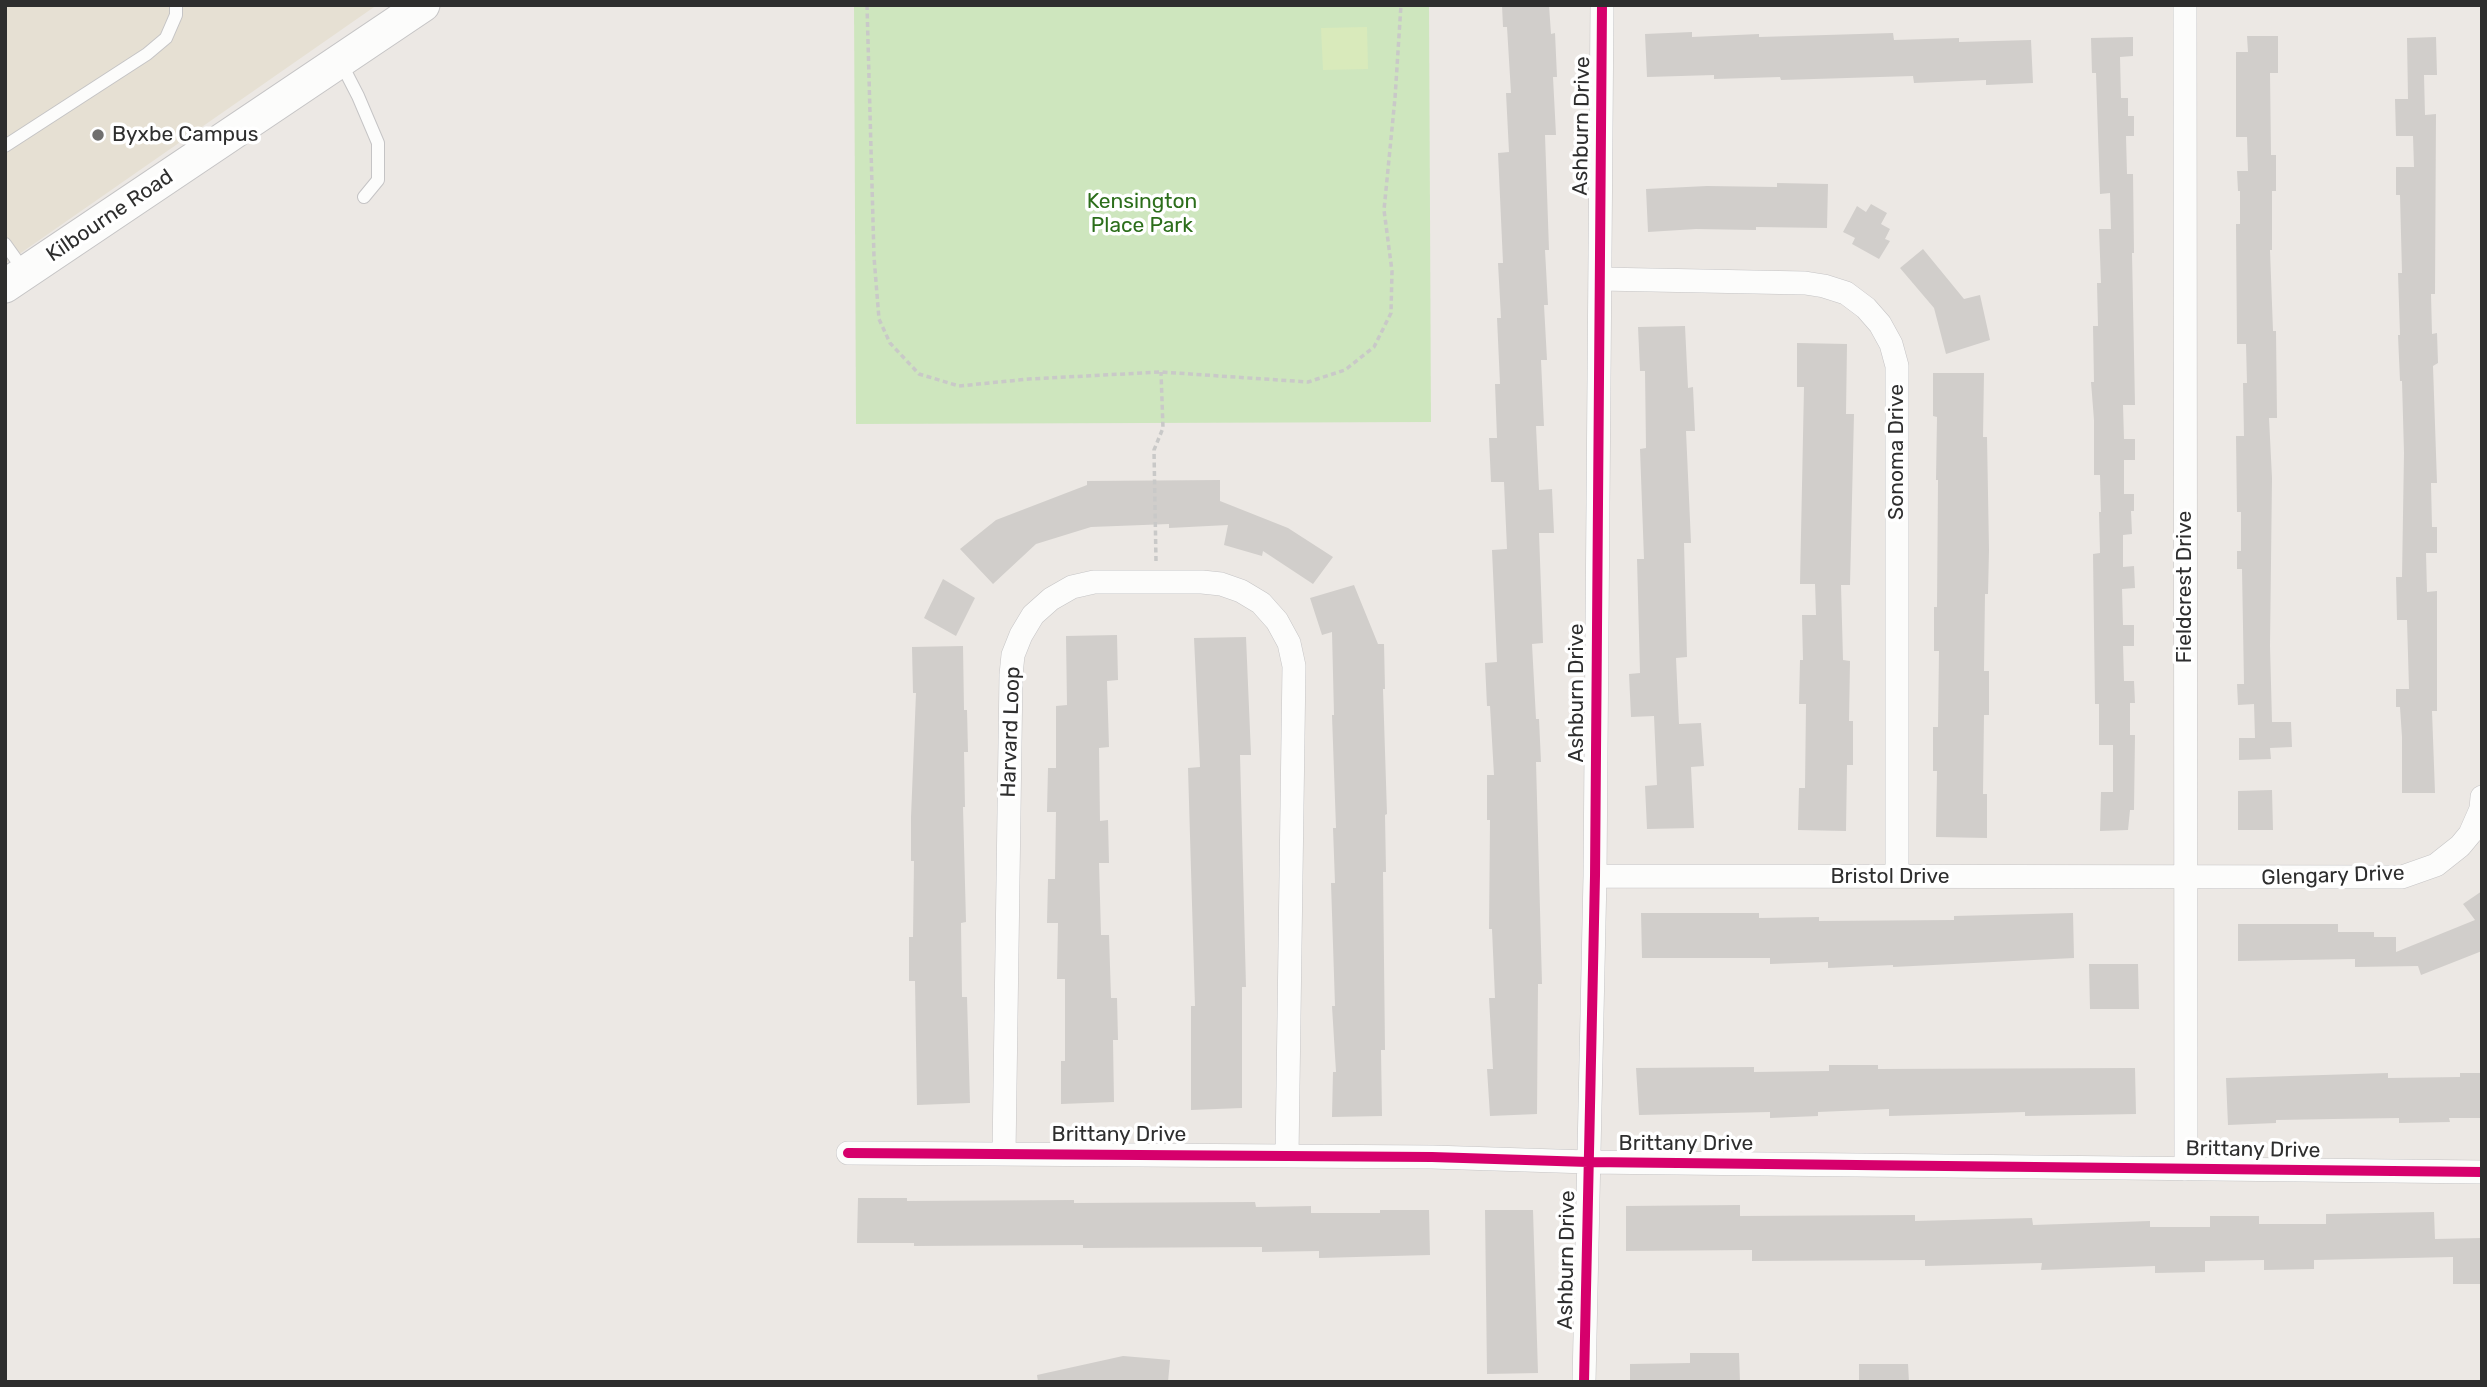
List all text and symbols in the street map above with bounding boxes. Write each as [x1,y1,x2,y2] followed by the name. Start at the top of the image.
[1568,56,1596,196] street label: Ashburn Drive
[112,122,258,148] place label: Byxbe Campus
[90,127,106,143] marker: Byxbe Campus
[42,164,178,268] street label: Kilbourne Road
[1087,189,1197,239] park label: Kensington Place Park
[1884,384,1910,520] street label: Sonoma Drive
[2172,511,2198,663] street label: Fieldcrest Drive
[1564,623,1590,763] street label: Ashburn Drive
[996,666,1026,798] street label: Harvard Loop
[2261,861,2405,891] street label: Glengary Drive
[1831,864,1949,890] street label: Bristol Drive
[1052,1122,1186,1148] street label: Brittany Drive
[1619,1131,1753,1157] street label: Brittany Drive
[2185,1136,2321,1164] street label: Brittany Drive
[1553,1190,1581,1330] street label: Ashburn Drive

